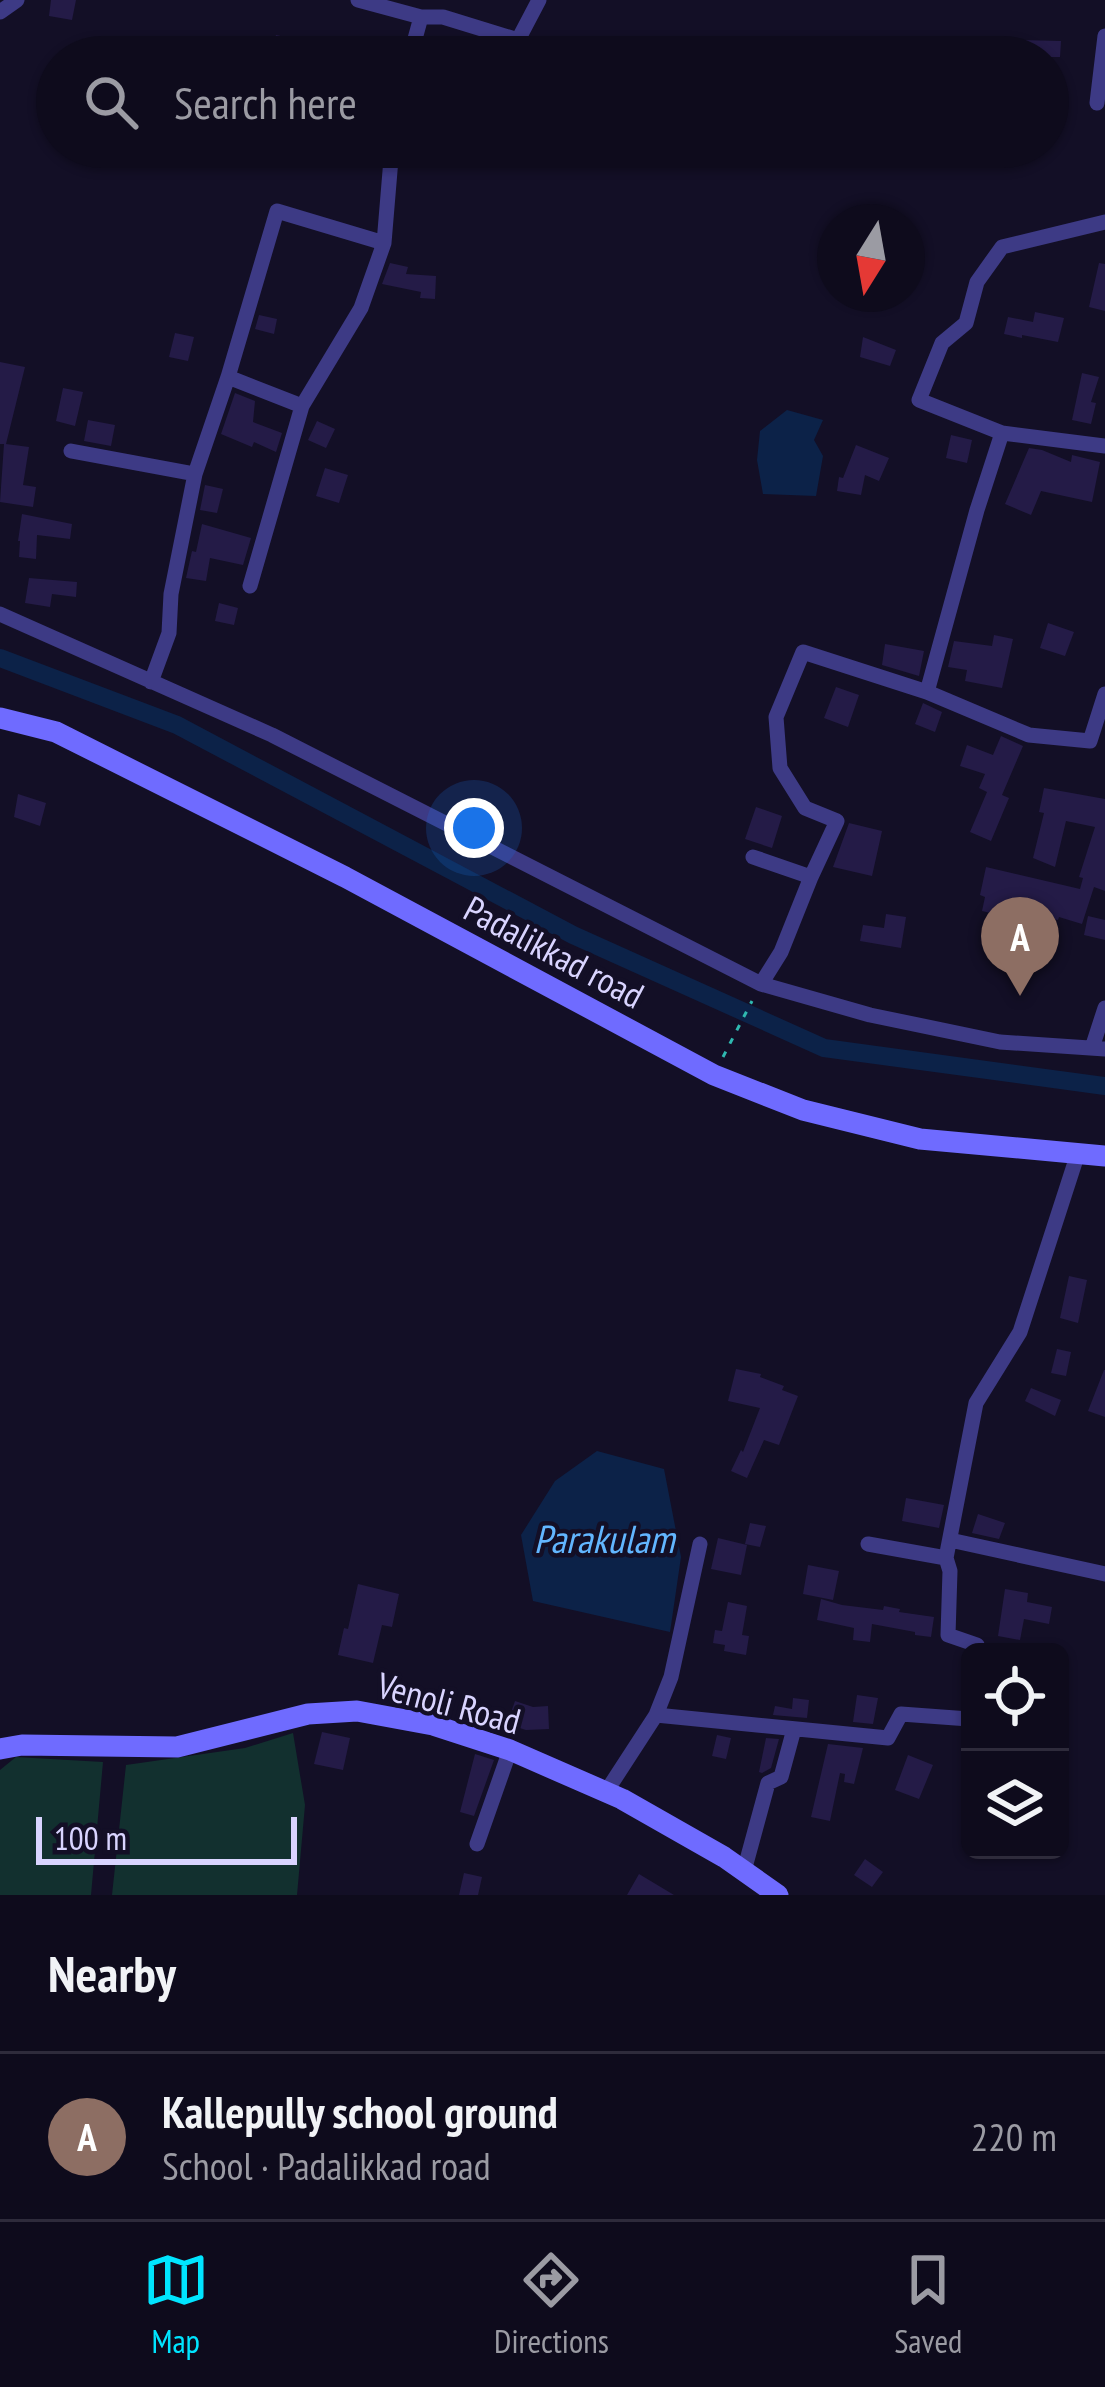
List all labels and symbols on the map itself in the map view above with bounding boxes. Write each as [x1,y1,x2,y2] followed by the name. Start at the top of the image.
[817,204,925,312] north arrow
[444,798,504,858] your location
[456,885,652,1019] street label: Padalikkad road
[981,897,1059,996] pin: A
[534,1513,677,1564] water label: Parakulam
[371,1661,526,1744] street label: Venoli Road
[36,1811,297,1864] scale bar

